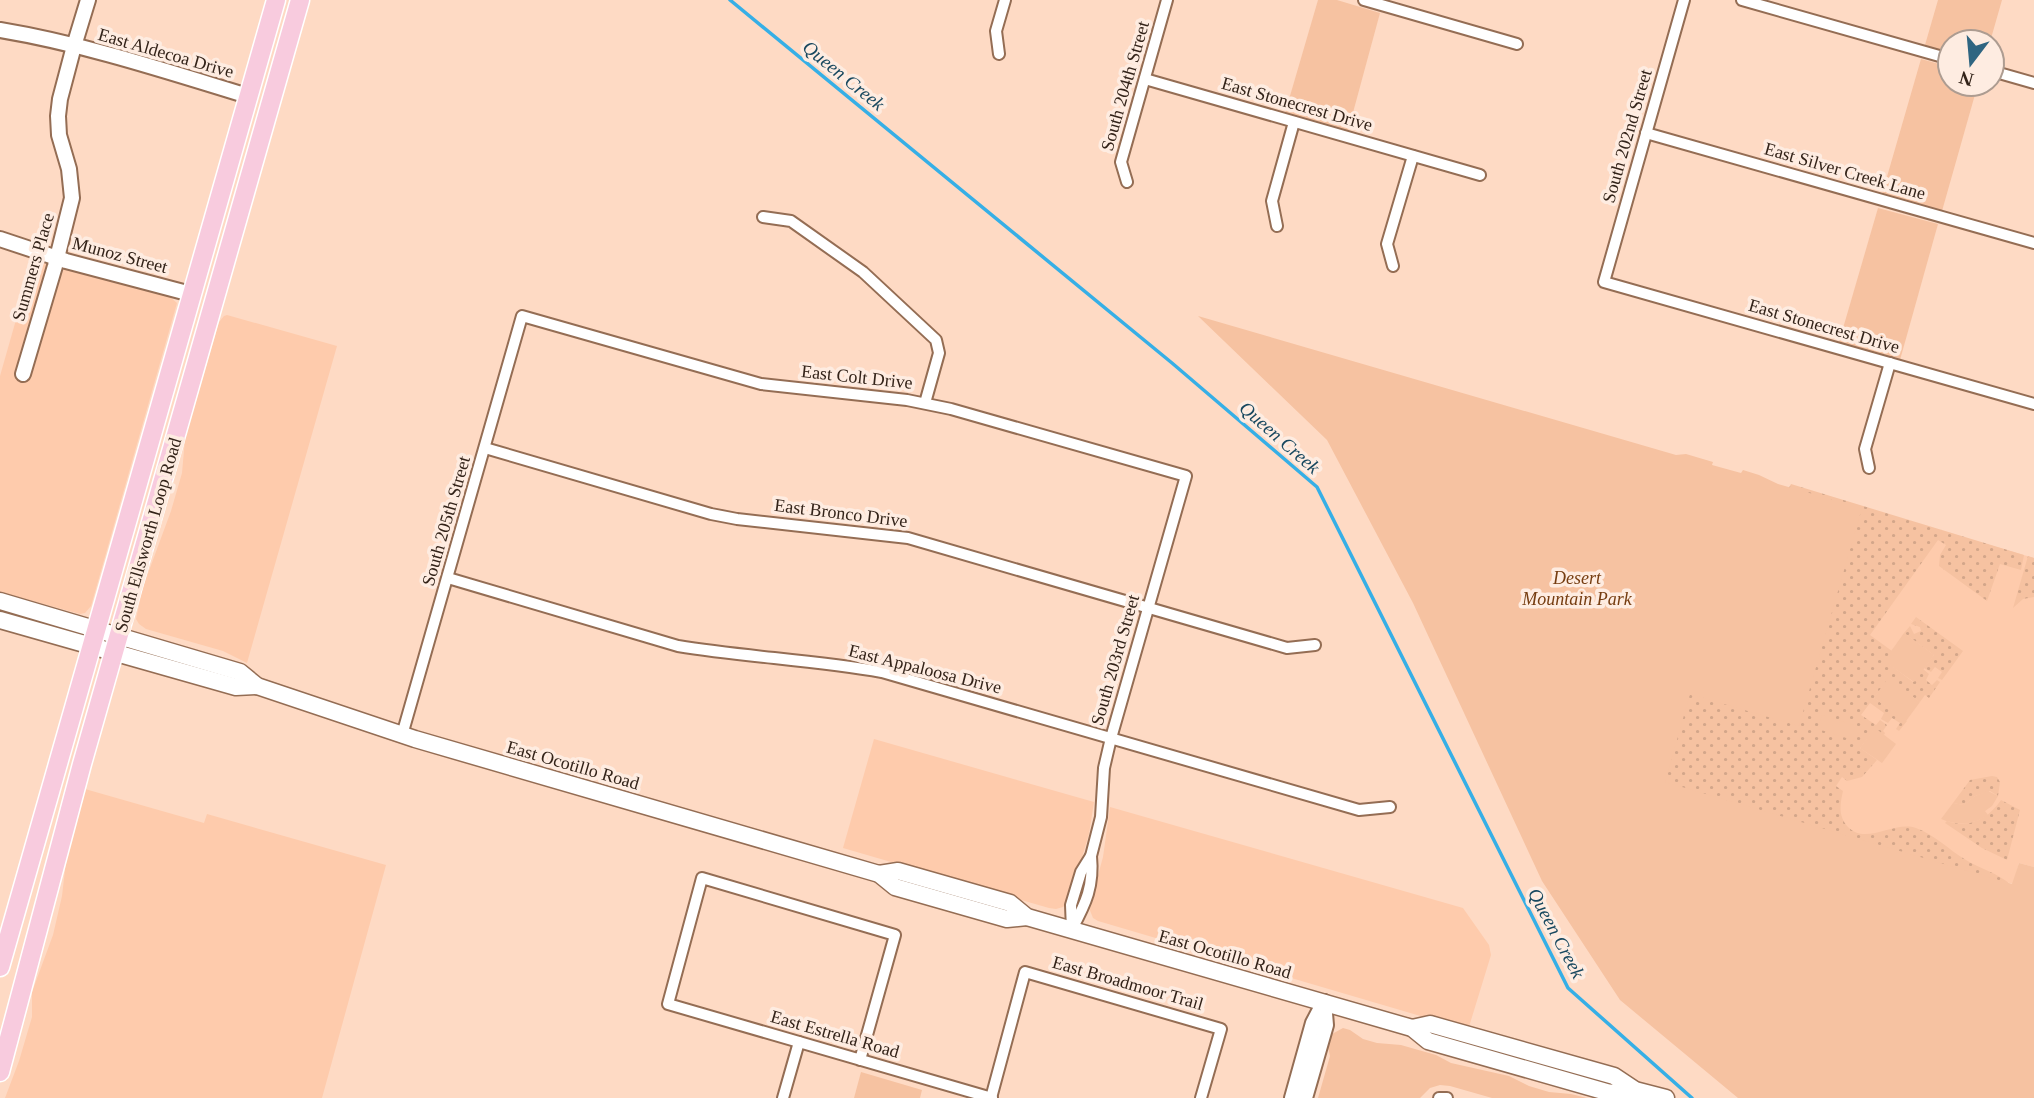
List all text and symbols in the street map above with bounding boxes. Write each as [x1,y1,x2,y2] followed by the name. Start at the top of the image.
[1097,19,1153,153] street label: South 204th Street
[96,24,236,82] street label: East Aldecoa Drive
[1936,28,2006,98] north arrow
[799,36,889,115] water label: Queen Creek
[1598,67,1656,205] street label: South 202nd Street
[1957,67,1976,91] text: N
[1219,73,1375,135] street label: East Stonecrest Drive
[1762,138,1928,204] street label: East Silver Creek Lane
[8,211,58,323] street label: Summers Place
[70,233,170,277] street label: Munoz Street
[1746,295,1902,357] street label: East Stonecrest Drive
[800,361,914,393] street label: East Colt Drive
[1235,397,1324,478] water label: Queen Creek
[111,435,185,635] street label: South Ellsworth Loop Road
[418,454,474,588] street label: South 205th Street
[773,495,909,531] street label: East Bronco Drive
[1521,568,1633,609] park label: Desert Mountain Park
[1087,592,1143,728] street label: South 203rd Street
[846,640,1004,698] street label: East Appaloosa Drive
[504,737,642,793] street label: East Ocotillo Road
[1524,885,1589,982] water label: Queen Creek
[1156,926,1294,982] street label: East Ocotillo Road
[1050,952,1206,1014] street label: East Broadmoor Trail
[768,1006,902,1062] street label: East Estrella Road

